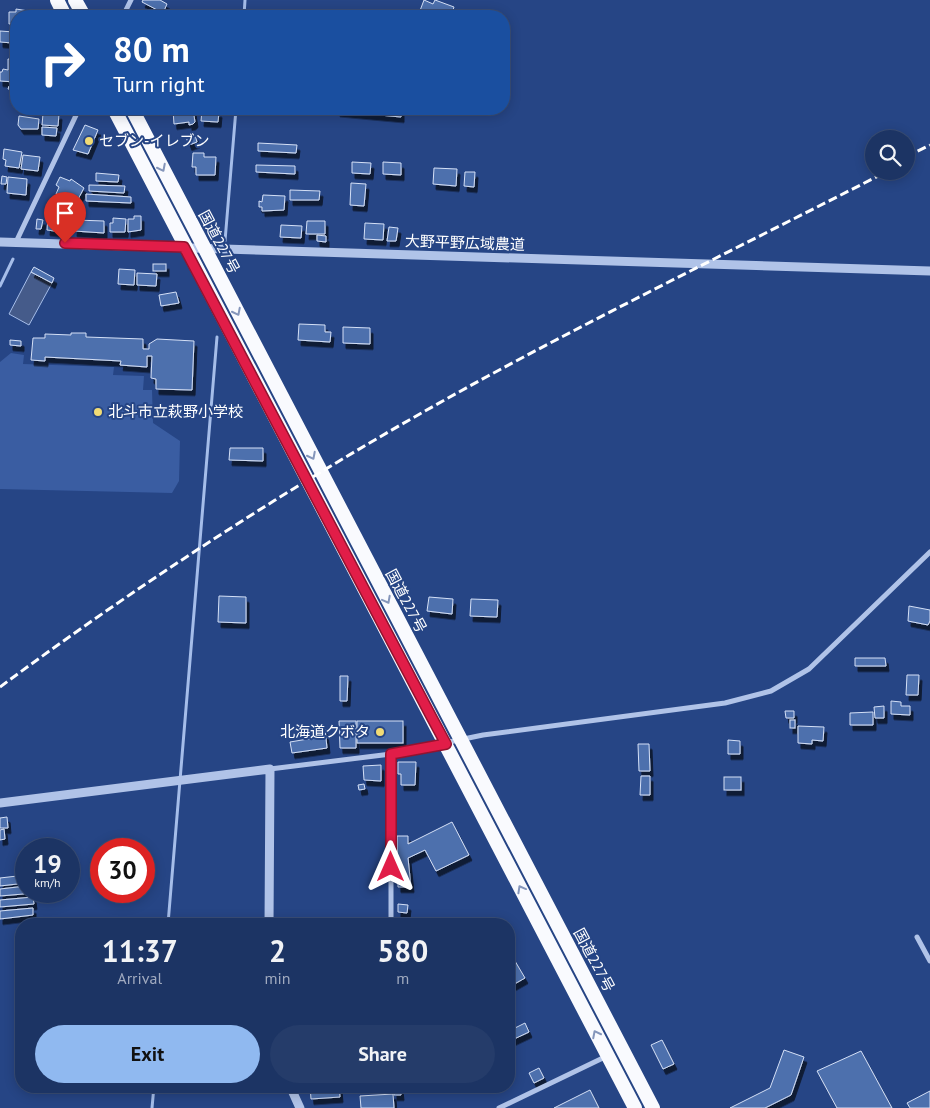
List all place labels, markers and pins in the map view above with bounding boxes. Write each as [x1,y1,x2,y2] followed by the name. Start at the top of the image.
[99,131,209,150] place label: セブン-イレブン
[83,135,95,147] marker: セブン-イレブン
[44,192,86,243] pin
[108,402,243,421] place label: 北斗市立萩野小学校
[92,406,104,418] marker: 北斗市立萩野小学校
[280,722,370,741] place label: 北海道クボタ
[374,726,386,738] marker: 北海道クボタ

